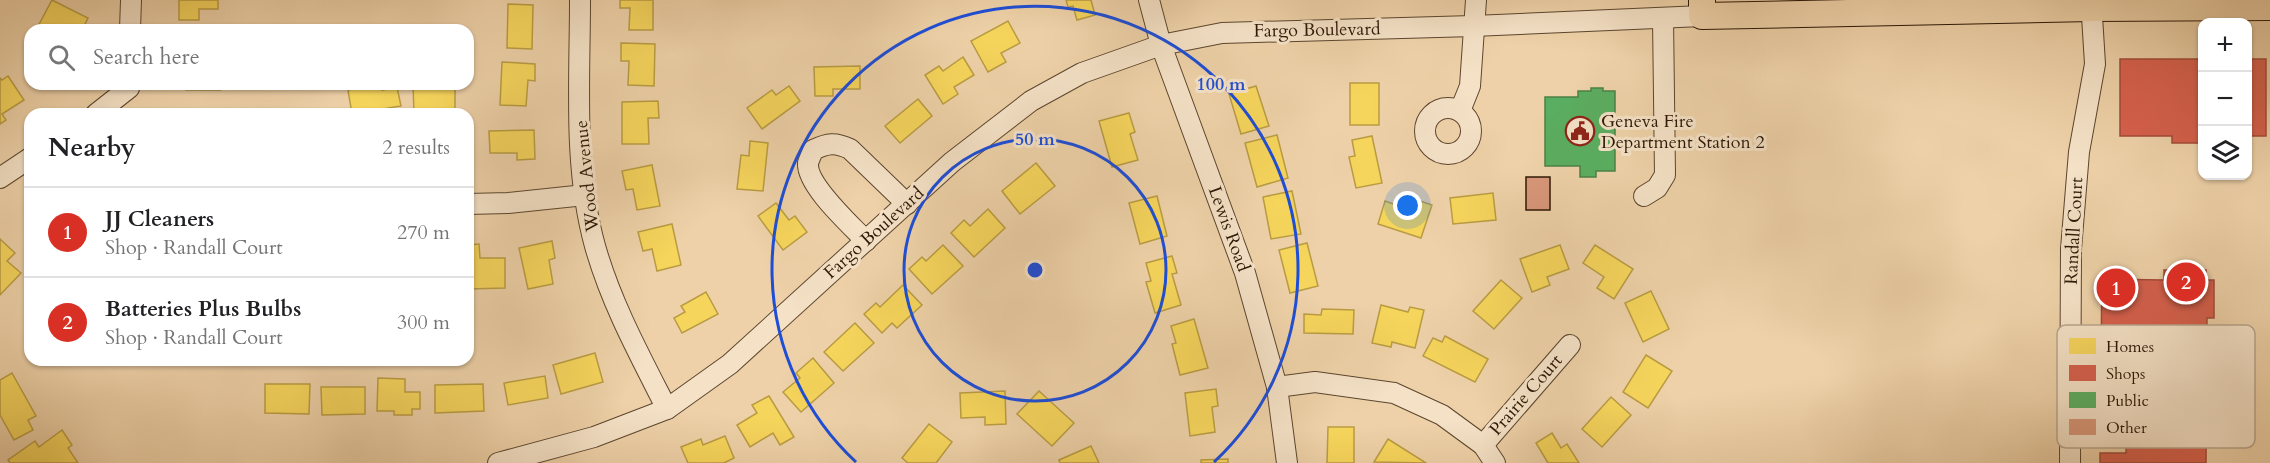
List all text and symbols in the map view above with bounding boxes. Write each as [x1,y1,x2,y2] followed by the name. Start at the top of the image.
[1253,16,1381,44] street label: Fargo Boulevard
[2198,18,2252,180] map controls
[2198,18,2252,72] button: +
[24,24,474,90] search box
[45,41,78,74] icon: search
[93,42,200,72] text: Search here
[1196,72,1246,97] text: 100 m
[2198,72,2252,126] button: −
[1601,109,1765,155] place label: Geneva Fire Department Station 2
[1564,115,1596,147] public building icon: Geneva Fire Department Station 2
[569,119,605,234] street label: Wood Avenue
[2198,126,2252,180] button: layers
[1015,127,1055,152] text: 50 m
[48,130,136,165] text: Nearby
[382,134,450,161] text: 2 results
[2059,176,2089,285] street label: Randall Court
[818,181,930,285] street label: Fargo Boulevard
[1202,183,1256,275] street label: Lewis Road
[1393,191,1422,220] your location
[105,204,214,234] text: JJ Cleaners
[62,219,73,246] text: 1
[397,219,450,246] text: 270 m
[105,234,283,261] text: Shop · Randall Court
[1025,260,1045,280] centre of rings
[2166,260,2206,304] pin: 2
[2096,266,2136,310] pin: 1
[105,294,301,324] text: Batteries Plus Bulbs
[62,309,73,336] text: 2
[397,309,450,336] text: 300 m
[105,324,283,351] text: Shop · Randall Court
[2057,325,2255,448] legend
[2106,336,2154,358] text: Homes
[1484,349,1569,441] street label: Prairie Court
[2106,363,2145,385] text: Shops
[2106,390,2149,412] text: Public
[2106,417,2147,439] text: Other

